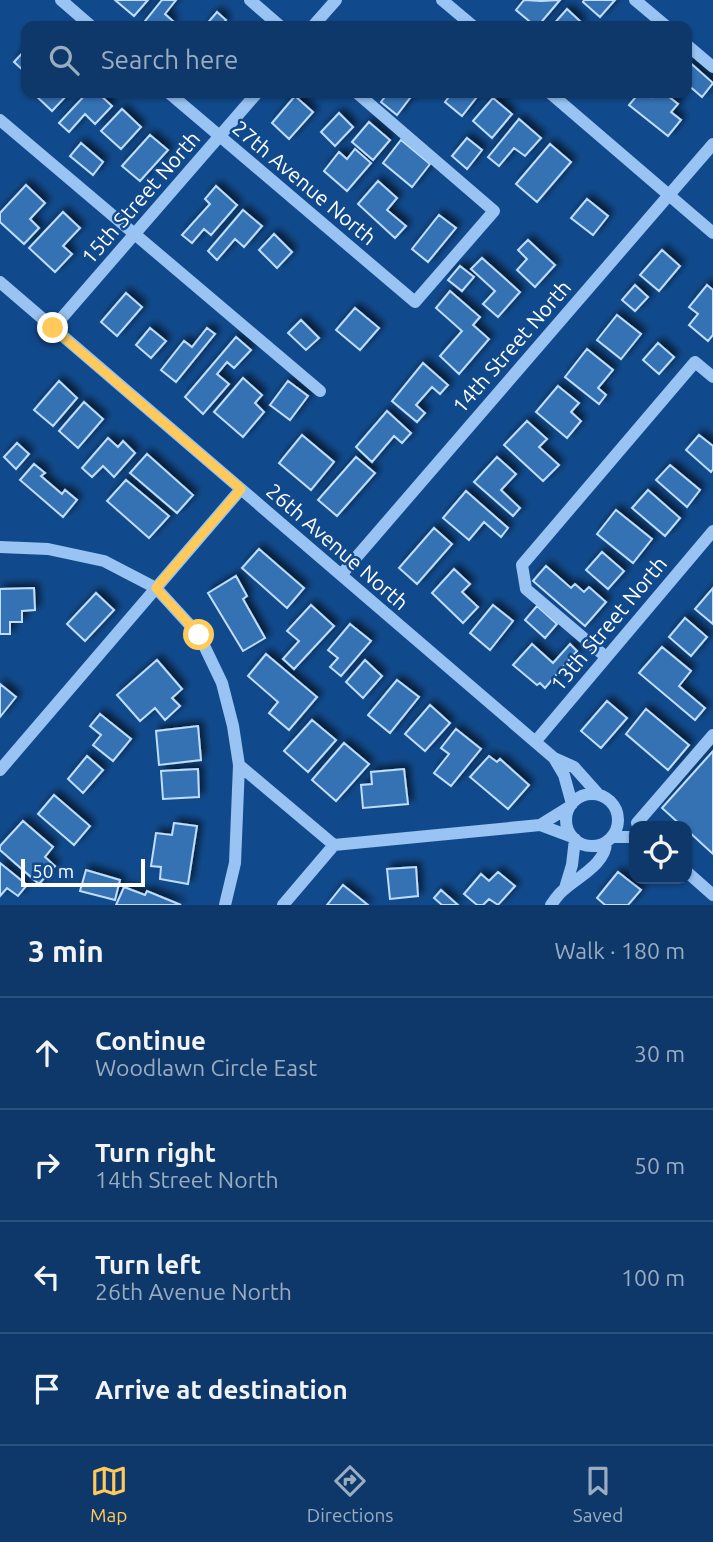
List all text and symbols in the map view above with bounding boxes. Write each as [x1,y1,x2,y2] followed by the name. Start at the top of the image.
[21,21,692,98] search box
[45,41,83,79] icon: search
[101,45,238,74] text: Search here
[228,115,381,249] street label: 27th Avenue North
[76,126,204,268] street label: 15th Street North
[447,275,575,417] street label: 14th Street North
[37,312,68,343] route end
[262,478,413,614] street label: 26th Avenue North
[545,551,671,695] street label: 13th Street North
[183,619,214,650] route start
[629,821,692,884] map controls
[629,821,692,884] button: locate
[21,856,145,888] scale bar
[32,860,74,882] text: 50 m
[28,934,104,968] text: 3 min
[554,938,685,963] text: Walk · 180 m
[95,1026,206,1055] text: Continue
[28,1034,66,1072] icon: ahead
[634,1041,685,1066] text: 30 m
[95,1055,317,1080] text: Woodlawn Circle East
[95,1138,216,1167] text: Turn right
[28,1146,66,1184] icon: right
[634,1153,685,1178] text: 50 m
[95,1167,279,1192] text: 14th Street North
[95,1250,201,1279] text: Turn left
[28,1258,66,1296] icon: left
[621,1265,685,1290] text: 100 m
[95,1279,292,1304] text: 26th Avenue North
[28,1370,66,1408] icon: arrive
[95,1375,348,1404] text: Arrive at destination
[90,1462,128,1526] tab: Map
[307,1462,394,1526] tab: Directions
[573,1462,623,1526] tab: Saved

